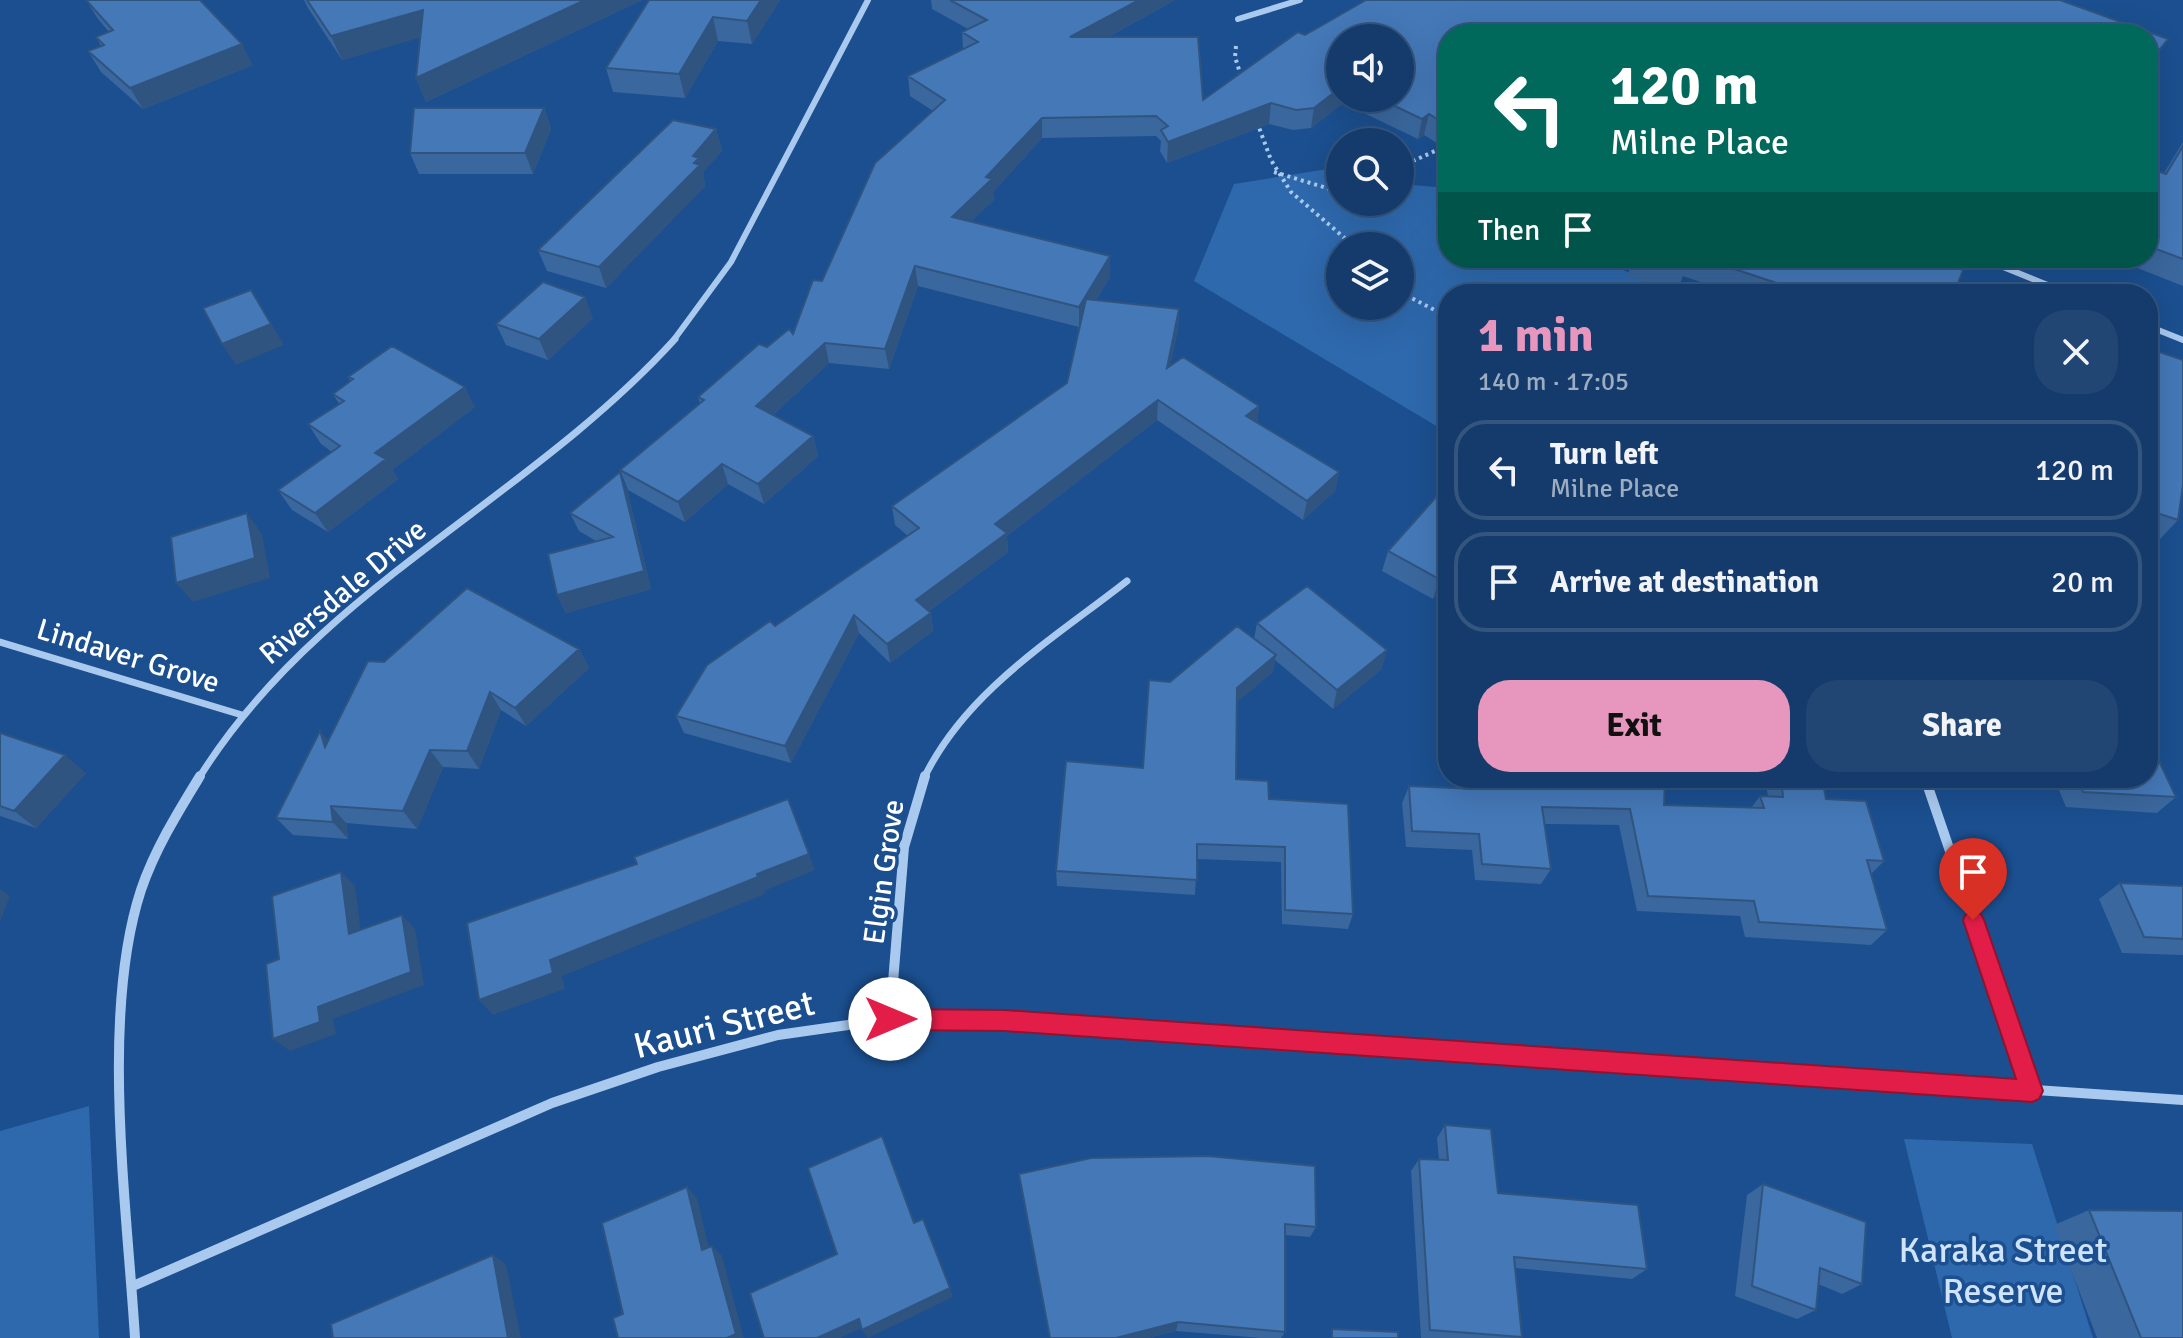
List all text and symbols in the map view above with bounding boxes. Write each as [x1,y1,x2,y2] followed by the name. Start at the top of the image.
[1326,24,1414,320] map controls
[1326,24,1414,112] button: sound
[1610,51,1758,120] text: 120 m
[1478,56,1582,160] icon: left
[1610,120,1789,165] text: Milne Place
[1326,128,1414,216] button: search
[1556,208,1600,252] icon: arrive
[1478,212,1540,249] text: Then
[1326,232,1414,320] button: layers
[1478,306,1594,365] text: 1 min
[2034,310,2118,394] button: close
[1478,366,1629,398] text: 140 m · 17:05
[1550,436,1659,473] text: Turn left
[1482,448,1526,492] icon: left
[2035,452,2114,489] text: 120 m
[1550,473,1679,505] text: Milne Place
[252,511,434,673] street label: Riversdale Drive
[1482,560,1526,604] icon: arrive
[1550,564,1819,601] text: Arrive at destination
[2051,564,2114,601] text: 20 m
[32,611,224,701] street label: Lindaver Grove
[1478,680,1790,772] button: Exit
[1806,680,2118,772] button: Share
[856,797,912,947] street label: Elgin Grove
[1939,838,2007,920] pin
[1951,850,1995,894] icon: arrive
[848,977,932,1061] position arrow
[629,981,819,1069] street label: Kauri Street
[1899,1228,2107,1314] park label: Karaka Street Reserve

